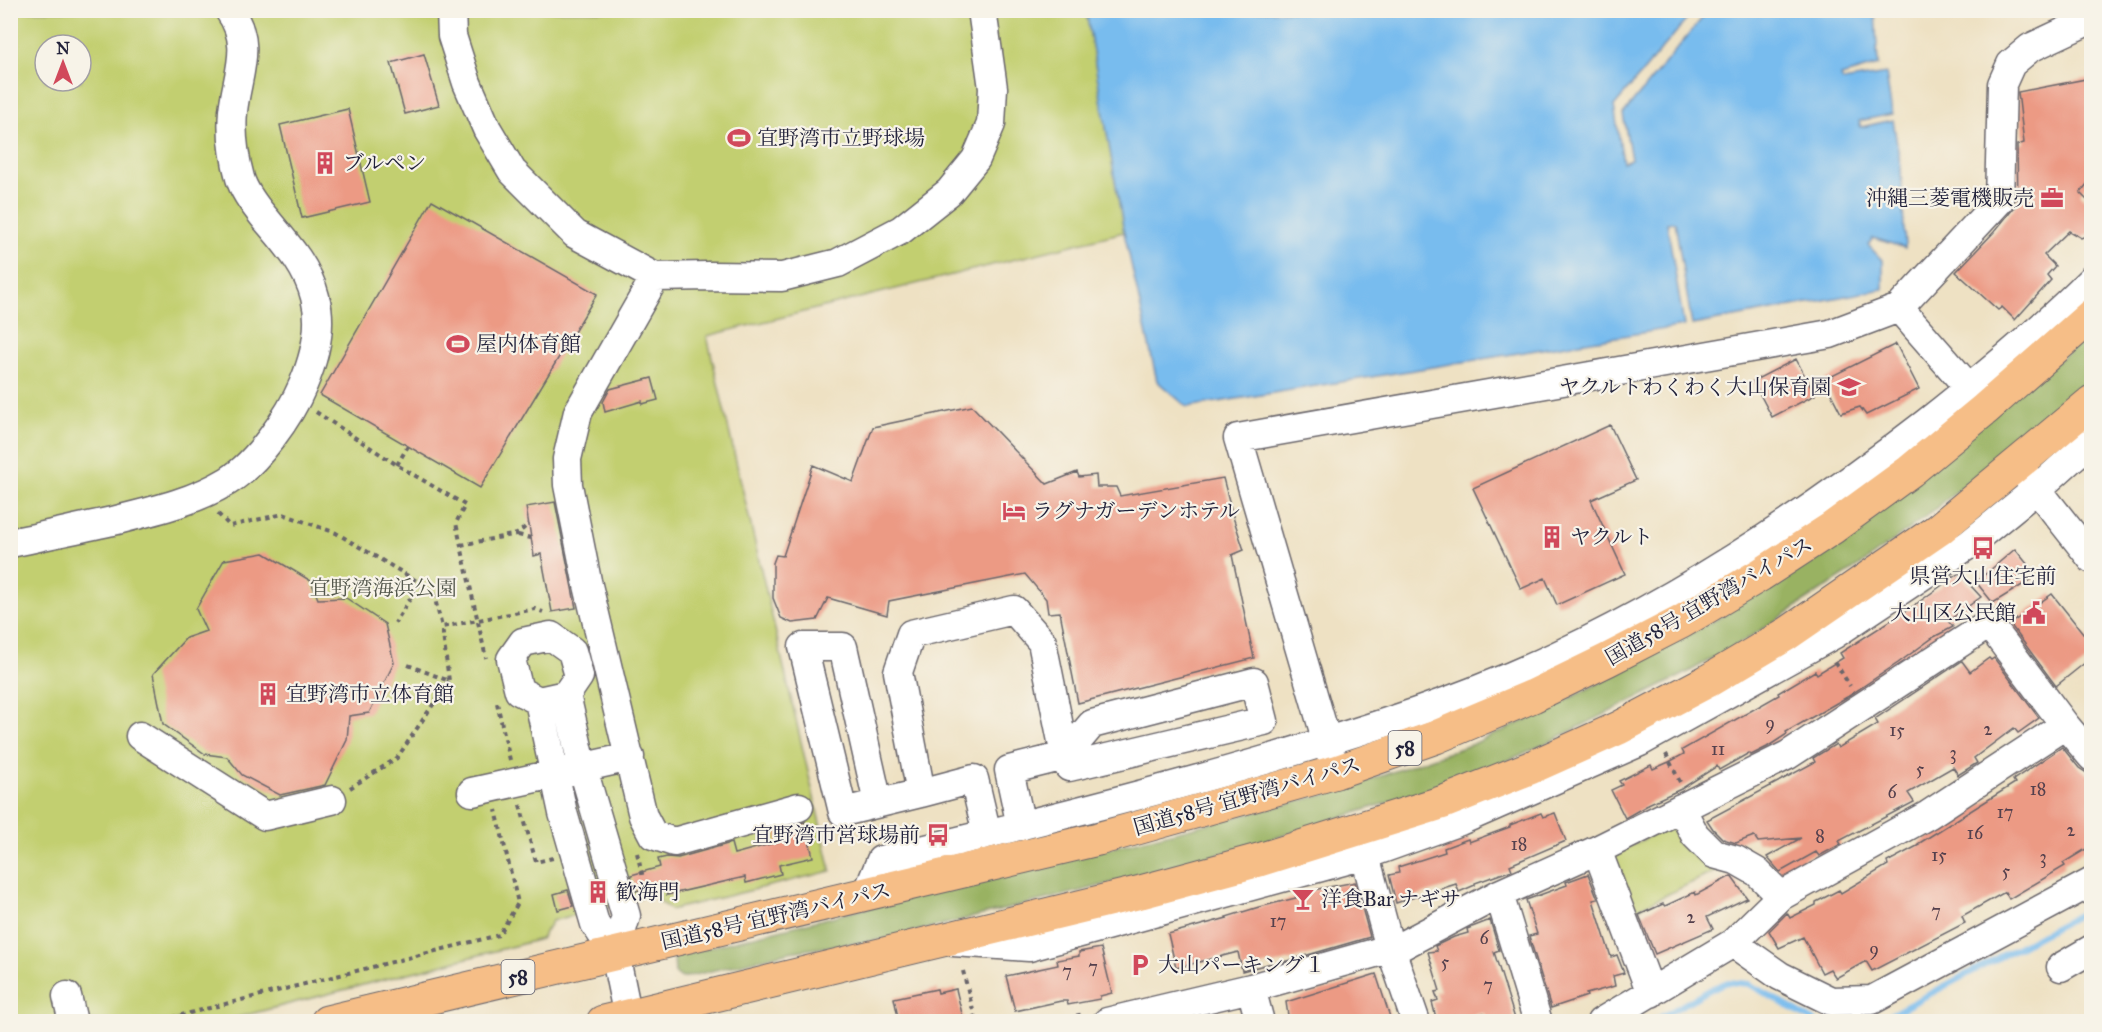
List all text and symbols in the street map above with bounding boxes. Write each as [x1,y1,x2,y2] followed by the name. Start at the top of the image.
[33,33,93,93] north arrow
[56,39,70,58] text: N
[726,125,752,151] sports icon: 宜野湾市立野球場
[757,125,925,151] place label: 宜野湾市立野球場
[312,150,338,176] building icon: ブルペン
[343,150,426,176] place label: ブルペン
[1866,185,2034,211] place label: 沖縄三菱電機販売
[2039,185,2065,211] office icon: 沖縄三菱電機販売
[445,331,471,357] sports icon: 屋内体育館
[476,331,581,357] place label: 屋内体育館
[1559,374,1831,400] place label: ヤクルトわくわく大山保育園
[1836,374,1862,400] school or university icon: ヤクルトわくわく大山保育園
[1001,498,1027,524] hotel icon: ラグナガーデンホテル
[1032,498,1240,524] place label: ラグナガーデンホテル
[1539,524,1565,550] building icon: ヤクルト
[1570,524,1653,550] place label: ヤクルト
[1601,531,1817,671] street label: 国道58号 宜野湾バイパス
[1970,535,1996,561] bus stop icon: 県営大山住宅前
[1910,563,2057,589] place label: 県営大山住宅前
[310,575,457,601] park label: 宜野湾海浜公園
[1890,600,2016,626] place label: 大山区公民館
[2021,600,2047,626] public building icon: 大山区公民館
[255,681,281,707] building icon: 宜野湾市立体育館
[286,681,454,707] place label: 宜野湾市立体育館
[1765,712,1775,734] house number: 9
[1984,718,1993,740] house number: 2
[1889,719,1905,741] house number: 15
[1388,731,1422,765] road number: 58
[1711,738,1725,760] house number: 11
[1949,742,1957,764] house number: 3
[1130,751,1364,841] street label: 国道58号 宜野湾バイパス
[1916,758,1925,780] house number: 5
[2030,778,2046,800] house number: 18
[1887,781,1897,803] house number: 6
[1997,801,2013,823] house number: 17
[2067,819,2076,841] house number: 2
[752,822,920,848] place label: 宜野湾市営球場前
[925,822,951,848] bus stop icon: 宜野湾市営球場前
[1967,822,1984,844] house number: 16
[1815,825,1825,847] house number: 8
[1511,833,1527,855] house number: 18
[1931,844,1947,866] house number: 15
[2039,846,2047,868] house number: 3
[2002,860,2011,882] house number: 5
[659,877,893,955] street label: 国道58号 宜野湾バイパス
[585,879,611,905] building icon: 歓海門
[616,879,679,905] place label: 歓海門
[1290,886,1316,912] bar icon: 洋食Bar ナギサ
[1321,886,1461,912] place label: 洋食Bar ナギサ
[1931,900,1941,922] house number: 7
[1687,906,1696,928] house number: 2
[1270,910,1286,932] house number: 17
[1479,927,1489,949] house number: 6
[1869,938,1879,960] house number: 9
[1441,951,1450,973] house number: 5
[1127,952,1153,978] parking icon: 大山パーキング１
[1158,952,1325,978] place label: 大山パーキング１
[1088,956,1098,978] house number: 7
[502,960,534,994] road number: 58
[1062,960,1072,982] house number: 7
[1483,974,1493,996] house number: 7

